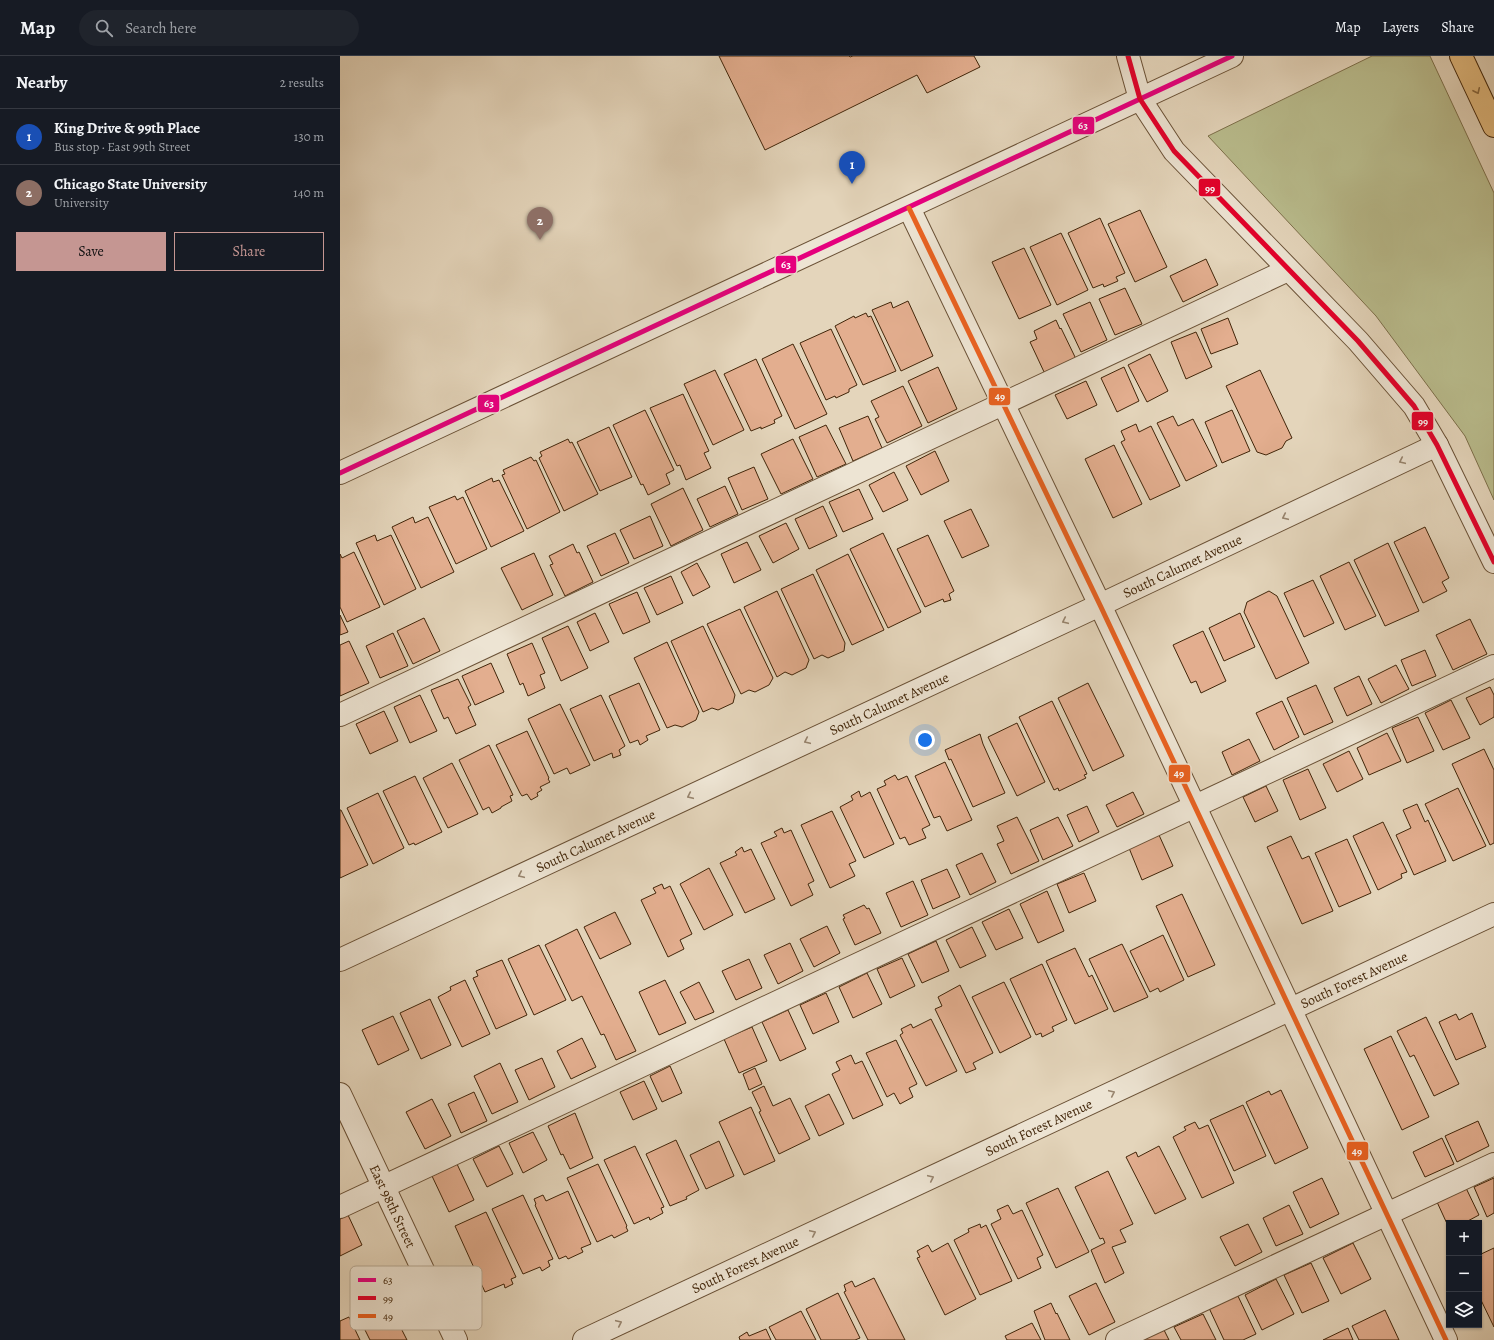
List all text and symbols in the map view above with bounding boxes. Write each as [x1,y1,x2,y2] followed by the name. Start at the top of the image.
[79,10,359,46] search box
[20,15,55,41] text: Map
[93,17,115,39] icon: search
[125,18,197,38] text: Search here
[1335,18,1361,37] text: Map
[1383,18,1419,37] text: Layers
[1441,18,1474,37] text: Share
[16,71,67,94] text: Nearby
[280,74,324,91] text: 2 results
[1472,87,1480,94] one-way arrow
[1072,116,1095,135] line badge: 63
[54,118,200,138] text: King Drive & 99th Place
[1078,118,1088,133] text: 63
[27,128,31,145] text: 1
[294,128,324,145] text: 130 m
[54,138,190,155] text: Bus stop · East 99th Street
[839,151,865,184] pin: 1
[54,174,207,194] text: Chicago State University
[1198,178,1221,197] line badge: 99
[1205,181,1215,196] text: 99
[26,184,32,201] text: 2
[293,184,324,201] text: 140 m
[54,194,109,211] text: University
[527,207,553,240] pin: 2
[16,232,166,271] button: Save
[174,232,324,271] button: Share
[775,255,797,274] line badge: 63
[781,257,791,272] text: 63
[988,387,1011,406] line badge: 49
[995,389,1005,404] text: 49
[477,394,500,413] line badge: 63
[484,396,494,411] text: 63
[1411,411,1434,431] line badge: 99
[1418,414,1428,429] text: 99
[1399,456,1406,464] one-way arrow
[1281,512,1289,520] one-way arrow
[1120,529,1245,602] street label: South Calumet Avenue
[1061,616,1069,624] one-way arrow
[826,667,952,740] street label: South Calumet Avenue
[915,730,935,750] your location
[804,737,811,745] one-way arrow
[1168,764,1191,783] line badge: 49
[1174,766,1184,781] text: 49
[686,792,693,800] one-way arrow
[533,805,658,877] street label: South Calumet Avenue
[518,870,525,878] one-way arrow
[1297,946,1411,1013] street label: South Forest Avenue
[1107,1090,1115,1098] one-way arrow
[982,1094,1095,1160] street label: South Forest Avenue
[1346,1141,1369,1161] line badge: 49
[1352,1144,1362,1159] text: 49
[365,1161,421,1251] street label: East 98th Street
[926,1175,934,1183] one-way arrow
[1446,1220,1482,1328] map controls
[1446,1220,1482,1256] button: +
[808,1230,816,1238] one-way arrow
[688,1231,802,1298] street label: South Forest Avenue
[1446,1256,1482,1292] button: −
[350,1266,482,1330] legend
[383,1273,393,1288] text: 63
[383,1291,393,1306] text: 99
[1446,1292,1482,1328] button: layers
[383,1309,393,1324] text: 49
[615,1320,622,1328] one-way arrow

